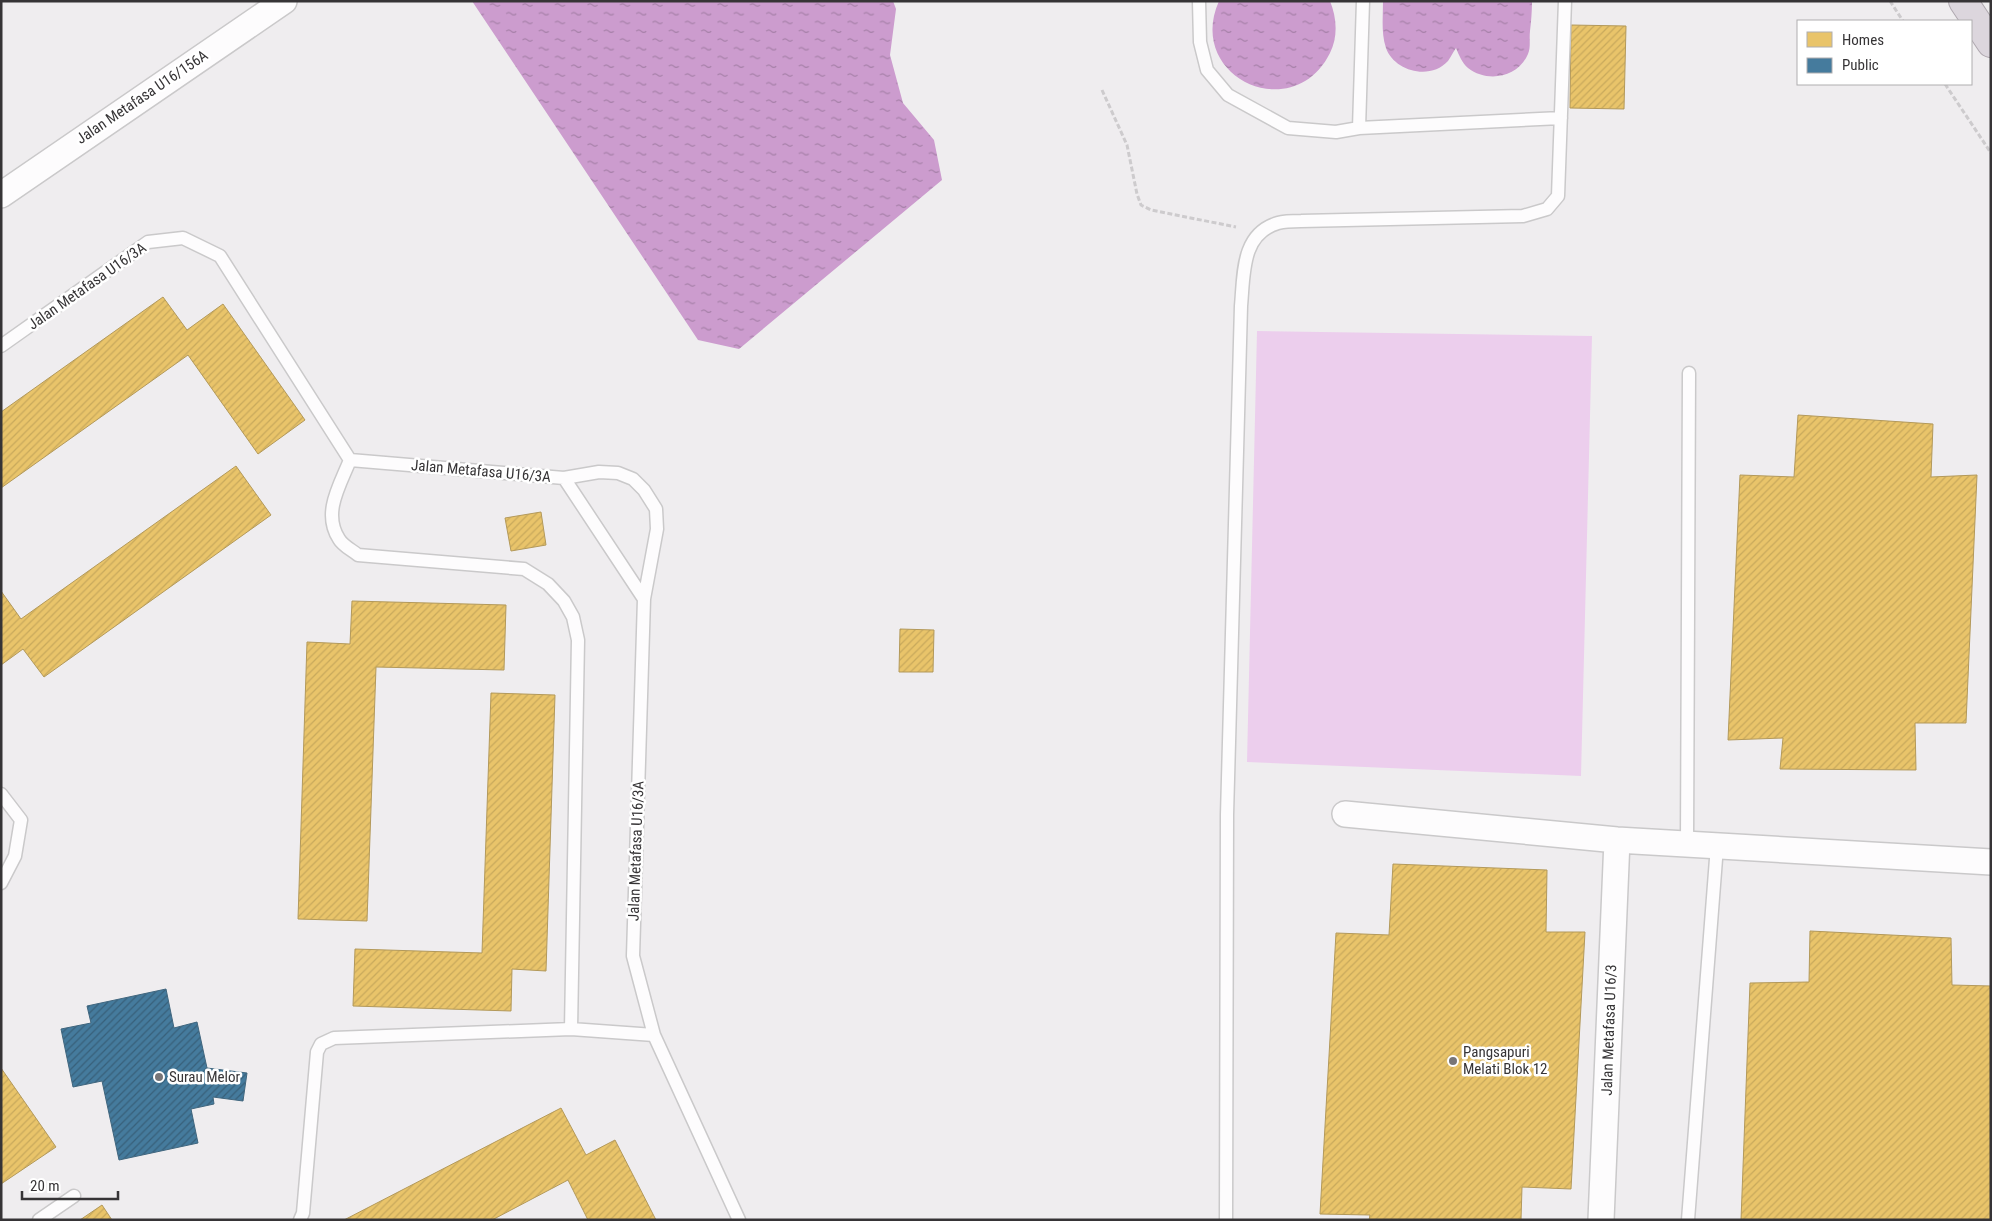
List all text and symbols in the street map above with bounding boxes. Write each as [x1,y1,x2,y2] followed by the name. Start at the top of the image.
[1797,20,1972,85] legend
[1842,31,1884,49] text: Homes
[73,46,211,148] street label: Jalan Metafasa U16/156A
[1842,56,1879,74] text: Public
[24,238,150,334] street label: Jalan Metafasa U16/3A
[410,456,552,486] street label: Jalan Metafasa U16/3A
[625,780,647,921] street label: Jalan Metafasa U16/3A
[1598,964,1620,1096] street label: Jalan Metafasa U16/3
[1463,1043,1548,1078] place label: Pangsapuri Melati Blok 12
[1447,1055,1459,1067] marker: Pangsapuri Melati Blok 12
[169,1068,241,1086] place label: Surau Melor
[153,1071,165,1083] marker: Surau Melor
[22,1168,119,1200] scale bar
[30,1177,60,1195] text: 20 m

